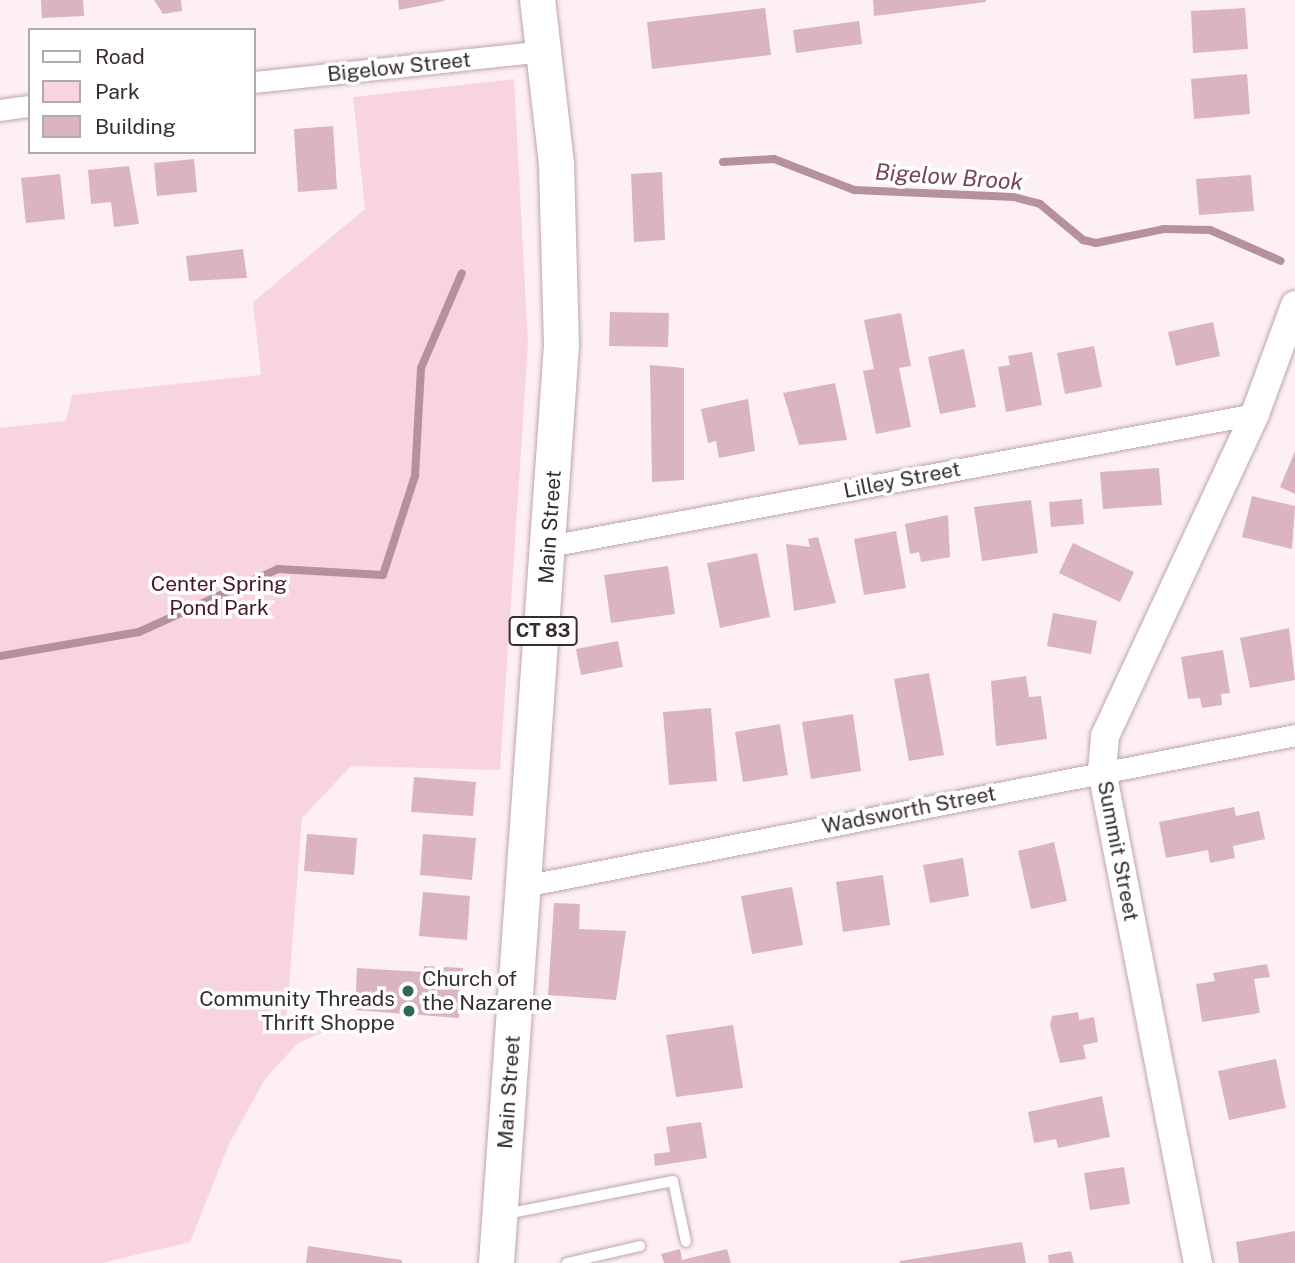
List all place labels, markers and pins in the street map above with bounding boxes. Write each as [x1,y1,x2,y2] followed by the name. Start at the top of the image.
[422,966,552,1016] place label: Church of the Nazarene
[400,983,416,999] marker: Church of the Nazarene
[199,986,395,1036] place label: Community Threads Thrift Shoppe
[401,1003,417,1019] marker: Community Threads Thrift Shoppe

